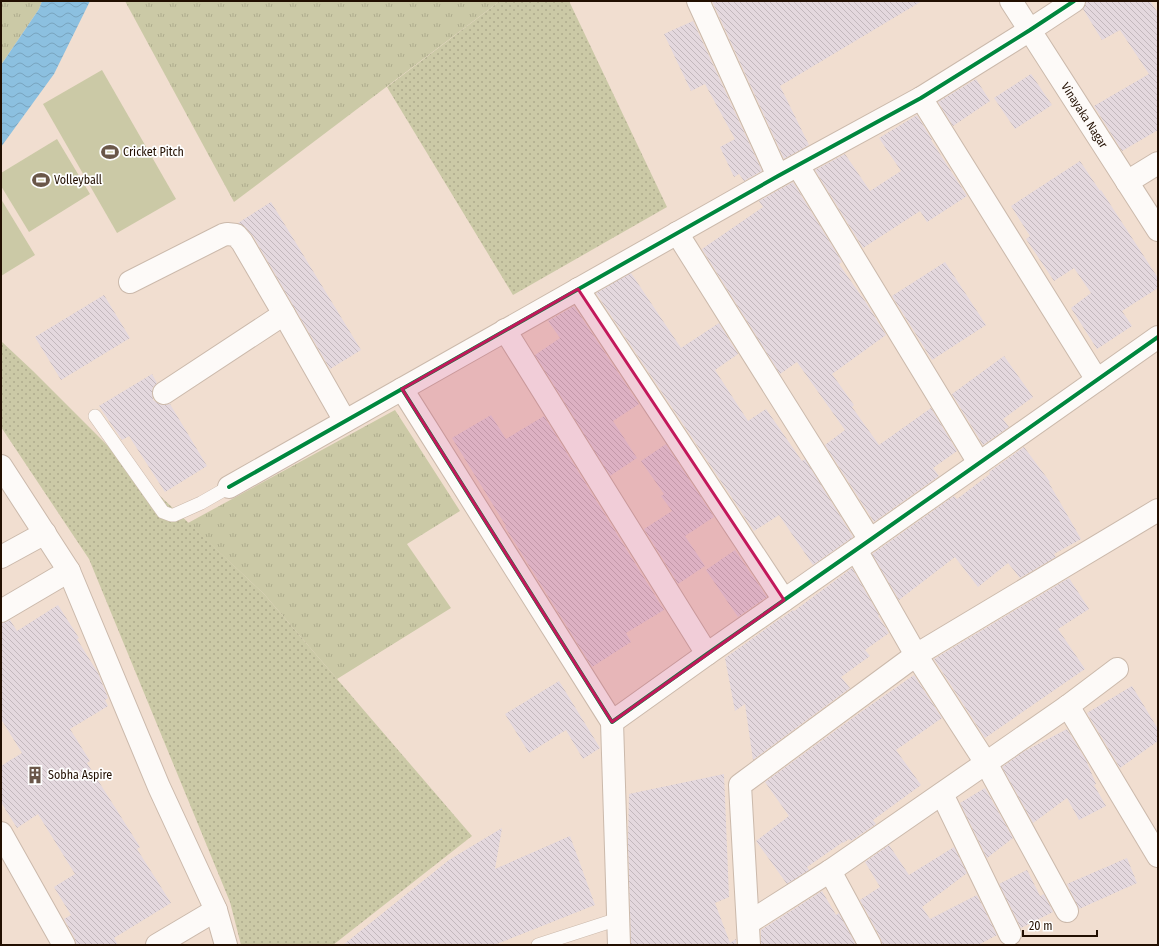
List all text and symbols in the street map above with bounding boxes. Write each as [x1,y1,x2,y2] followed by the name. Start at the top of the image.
[1058,80,1111,151] street label: Vinayaka Nagar
[100,142,120,162] sports icon: Cricket Pitch
[123,145,184,159] place label: Cricket Pitch
[31,170,51,190] sports icon: Volleyball
[54,173,102,187] place label: Volleyball
[25,765,45,785] building icon: Sobha Aspire
[48,768,112,782] place label: Sobha Aspire
[1023,912,1097,938] scale bar
[1029,919,1053,933] text: 20 m

